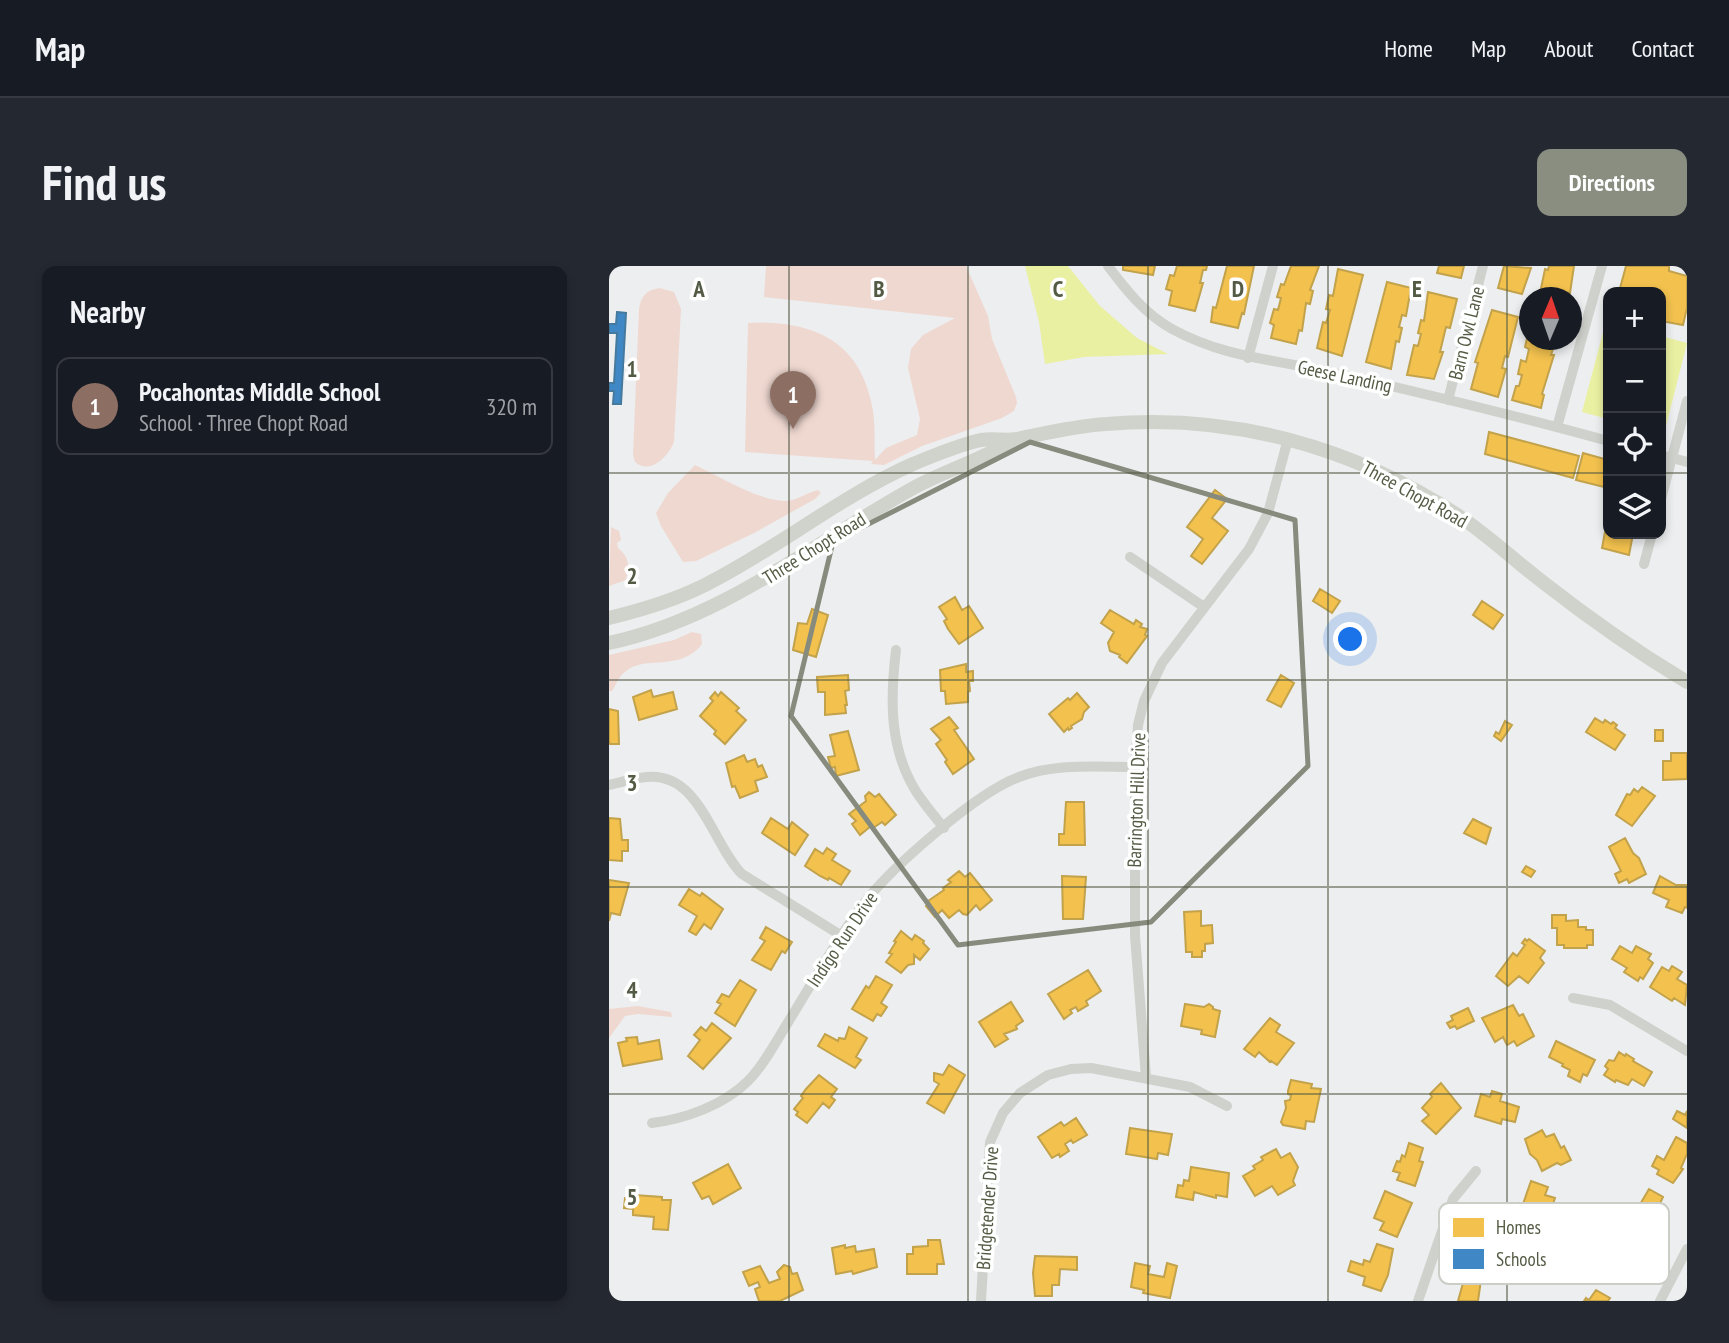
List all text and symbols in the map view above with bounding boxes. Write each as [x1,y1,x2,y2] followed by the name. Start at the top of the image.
[35,27,85,70] text: Map
[1384,33,1433,64] text: Home
[1471,33,1506,64] text: Map
[1544,33,1593,64] text: About
[1631,33,1694,64] text: Contact
[1537,149,1687,216] button: Directions
[42,150,166,214] text: Find us
[692,274,705,303] text: A
[873,274,885,303] text: B
[1053,274,1064,303] text: C
[1232,274,1244,303] text: D
[1412,274,1422,303] text: E
[1443,284,1489,382] street label: Barn Owl Lane
[1519,287,1582,350] north arrow
[1603,287,1666,539] map controls
[1603,287,1666,350] button: +
[70,292,145,331] text: Nearby
[1603,350,1666,413] button: −
[627,354,638,383] text: 1
[1296,354,1394,398] street label: Geese Landing
[770,371,816,429] pin: 1
[139,375,380,408] text: Pocahontas Middle School
[90,392,101,421] text: 1
[486,392,537,421] text: 320 m
[139,408,348,437] text: School · Three Chopt Road
[1603,413,1666,476] button: locate
[1358,455,1472,533] street label: Three Chopt Road
[1603,476,1666,539] button: layers
[758,507,870,589] street label: Three Chopt Road
[627,561,638,590] text: 2
[1333,622,1367,656] your location
[1122,732,1150,868] street label: Barrington Hill Drive
[627,768,638,797] text: 3
[801,887,883,991] street label: Indigo Run Drive
[627,975,638,1004] text: 4
[971,1145,1003,1271] street label: Bridgetender Drive
[627,1182,638,1211] text: 5
[1439,1203,1669,1284] legend
[1496,1215,1541,1239] text: Homes
[1496,1247,1547,1271] text: Schools

